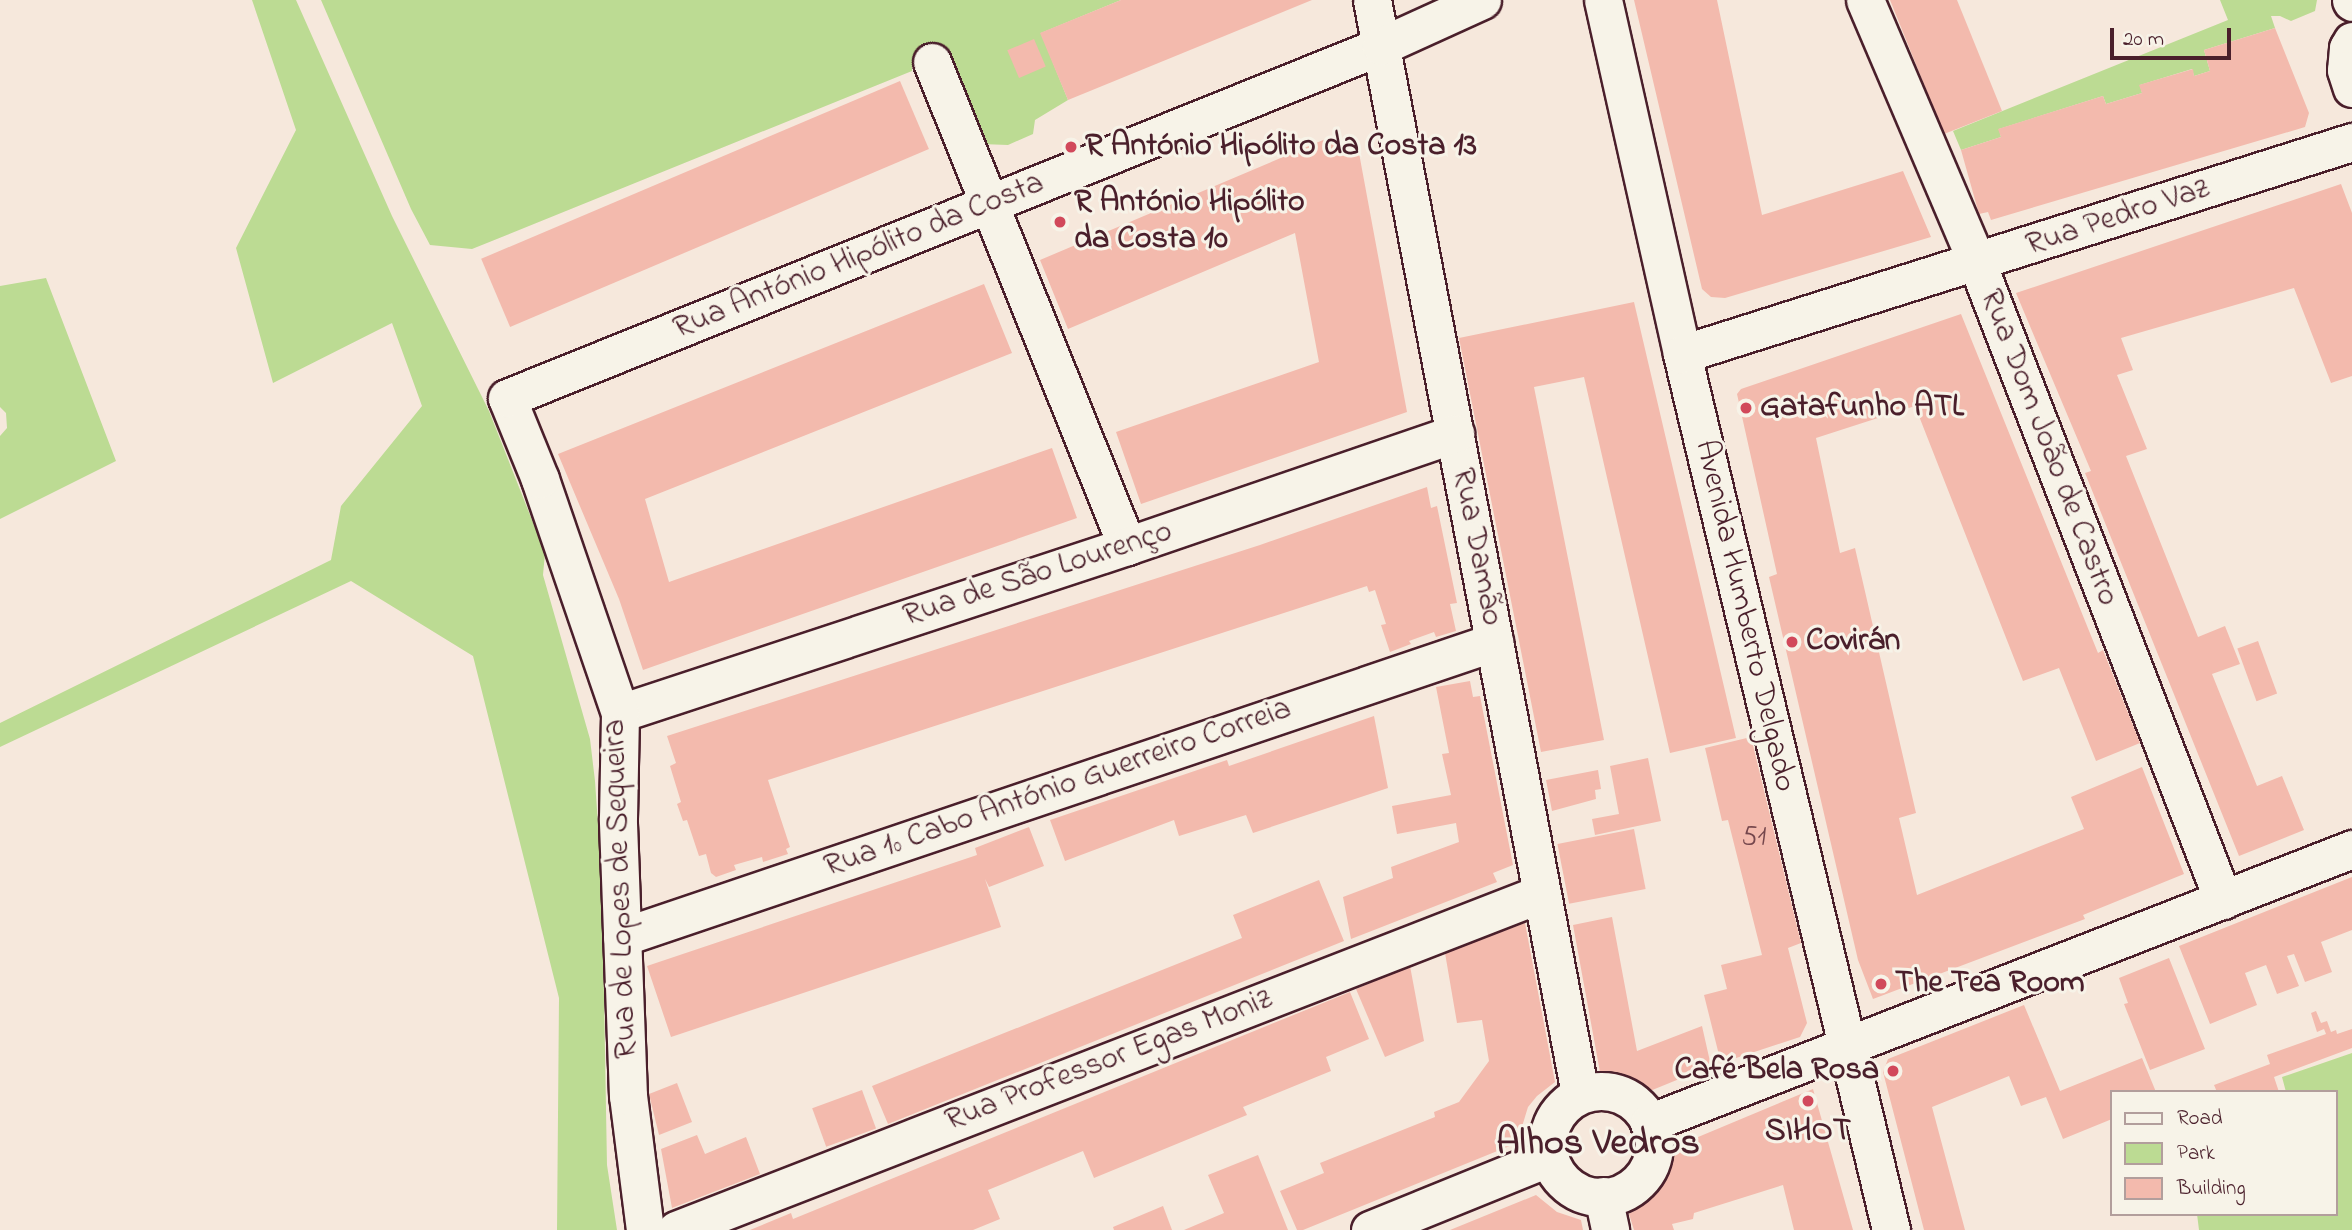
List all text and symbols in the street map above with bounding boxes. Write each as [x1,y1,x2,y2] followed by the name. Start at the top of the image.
[2114,14,2235,58] scale bar
[2123,25,2164,55] text: 20 m
[1085,128,1477,166] place label: R António Hipólito da Costa 13
[1063,139,1079,155] marker: R António Hipólito da Costa 13
[668,165,1050,349] street label: Rua António Hipólito da Costa
[2022,170,2214,266] street label: Rua Pedro Vaz
[1074,185,1305,260] place label: R António Hipólito da Costa 10
[1052,214,1068,230] marker: R António Hipólito da Costa 10
[1970,284,2126,612] street label: Rua Dom João de Castro
[1760,389,1964,427] place label: Gatafunho ATL
[1738,400,1754,416] marker: Gatafunho ATL
[1685,436,1803,796] street label: Avenida Humberto Delgado
[1442,465,1510,629] street label: Rua Damão
[899,513,1177,637] street label: Rua de São Lourenço
[1806,623,1900,661] place label: Covirán
[1784,634,1800,650] marker: Covirán
[820,691,1296,887] street label: Rua 1º Cabo António Guerreiro Correia
[597,718,647,1060] street label: Rua de Lopes de Sequeira
[1742,821,1766,855] house number: 51
[1895,965,2085,1003] place label: The Tea Room
[1873,976,1889,992] marker: The Tea Room
[940,981,1278,1141] street label: Rua Professor Egas Moniz
[1674,1052,1879,1090] place label: Café Bela Rosa
[1885,1063,1901,1079] marker: Café Bela Rosa
[2110,1090,2338,1216] legend
[1800,1093,1816,1109] marker: SIHOT
[2177,1104,2223,1134] text: Road
[1765,1113,1851,1151] place label: SIHOT
[1496,1122,1700,1168] district label: Alhos Vedros
[2177,1139,2215,1169] text: Park
[2177,1174,2246,1204] text: Building

